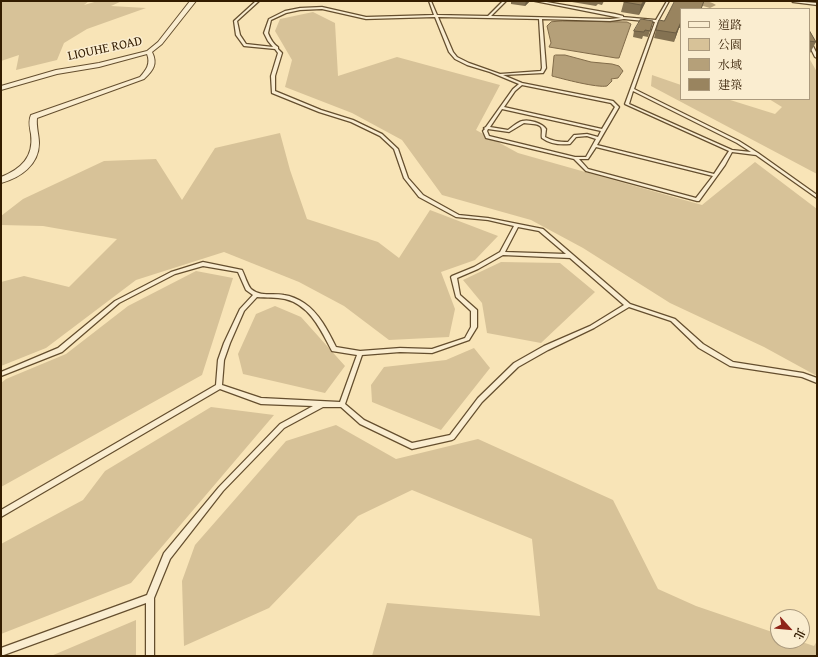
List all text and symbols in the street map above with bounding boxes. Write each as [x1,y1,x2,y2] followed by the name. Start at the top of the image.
[680,8,810,100] legend
[718,16,742,33] text: 道路
[66,34,144,64] street label: LIOUHE ROAD
[718,36,742,53] text: 公園
[718,56,742,73] text: 水域
[718,76,742,93] text: 建築
[770,609,810,649] north arrow
[790,625,809,643] text: 北

